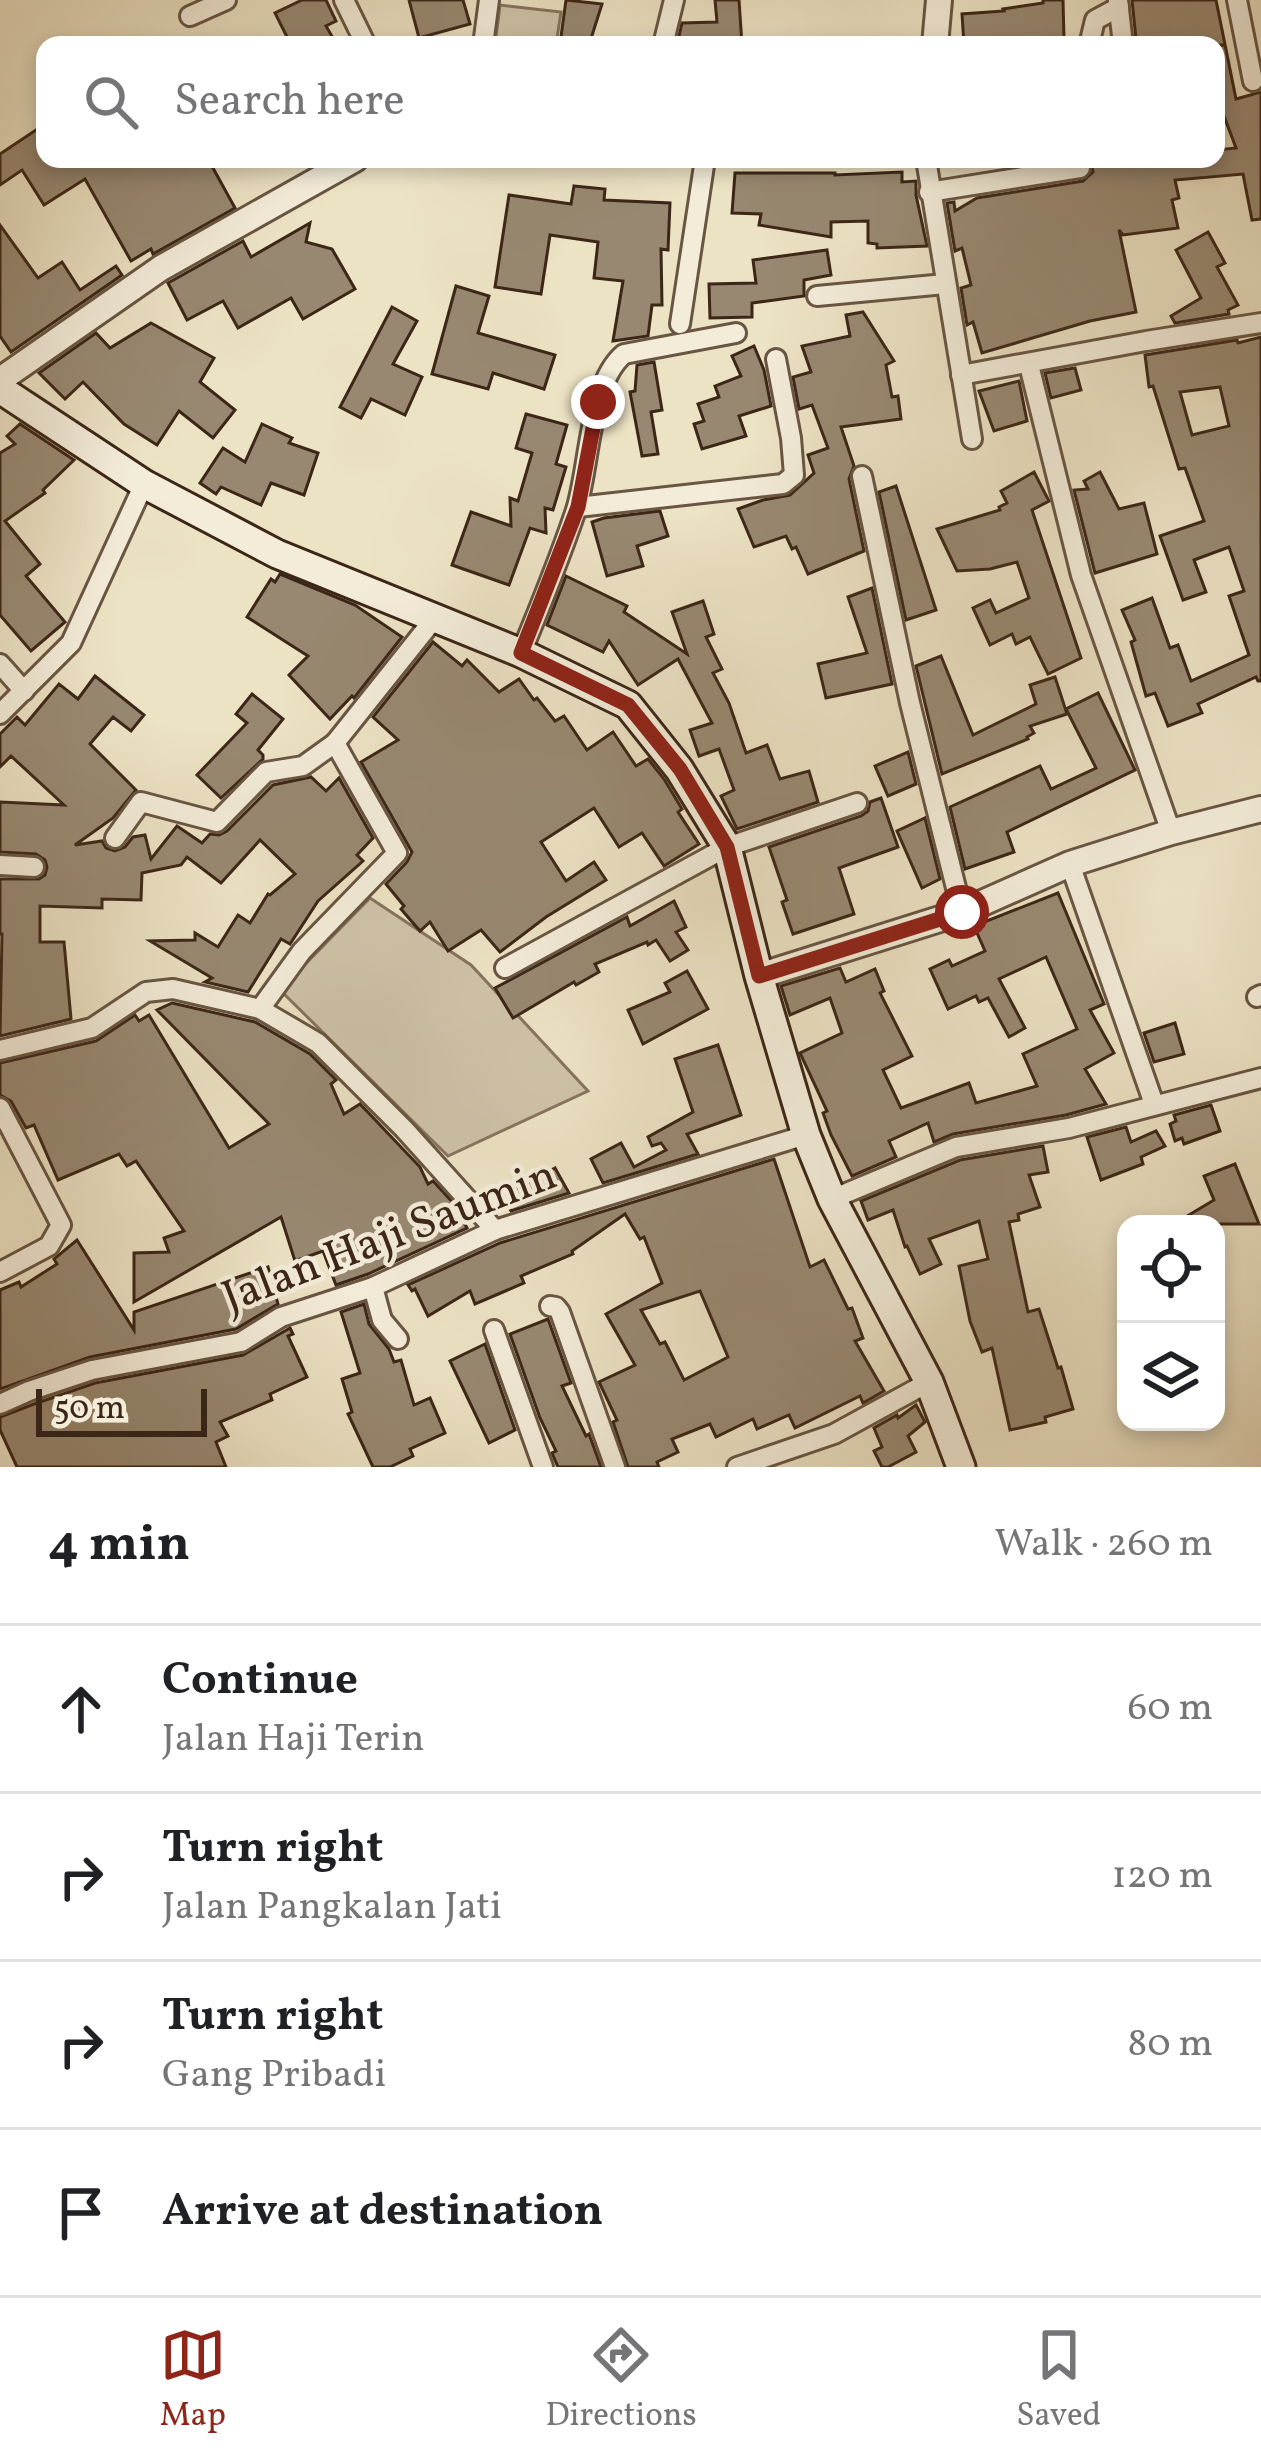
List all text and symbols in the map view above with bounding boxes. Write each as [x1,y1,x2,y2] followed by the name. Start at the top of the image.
[36,36,1225,168] search box
[78,69,144,135] icon: search
[174,71,405,134] text: Search here
[571,375,625,429] route end
[935,885,989,939] route start
[214,1145,566,1331] street label: Jalan Haji Saumin
[1117,1215,1225,1431] map controls
[1117,1215,1225,1323] button: locate
[1117,1323,1225,1431] button: layers
[36,1383,207,1436] scale bar
[54,1387,125,1433] text: 50 m
[48,1510,190,1581] text: 4 min
[995,1518,1213,1572] text: Walk · 260 m
[162,1650,358,1713] text: Continue
[48,1676,114,1742] icon: ahead
[1128,1682,1213,1736] text: 60 m
[162,1713,425,1767] text: Jalan Haji Terin
[162,1818,383,1881] text: Turn right
[48,1844,114,1910] icon: right
[1112,1850,1213,1904] text: 120 m
[162,1881,502,1935] text: Jalan Pangkalan Jati
[162,1986,383,2049] text: Turn right
[48,2012,114,2078] icon: right
[1127,2018,1213,2072] text: 80 m
[162,2049,386,2103] text: Gang Pribadi
[48,2180,114,2246] icon: arrive
[162,2181,603,2244] text: Arrive at destination
[160,2322,226,2440] tab: Map
[545,2322,697,2440] tab: Directions
[1016,2322,1101,2440] tab: Saved

